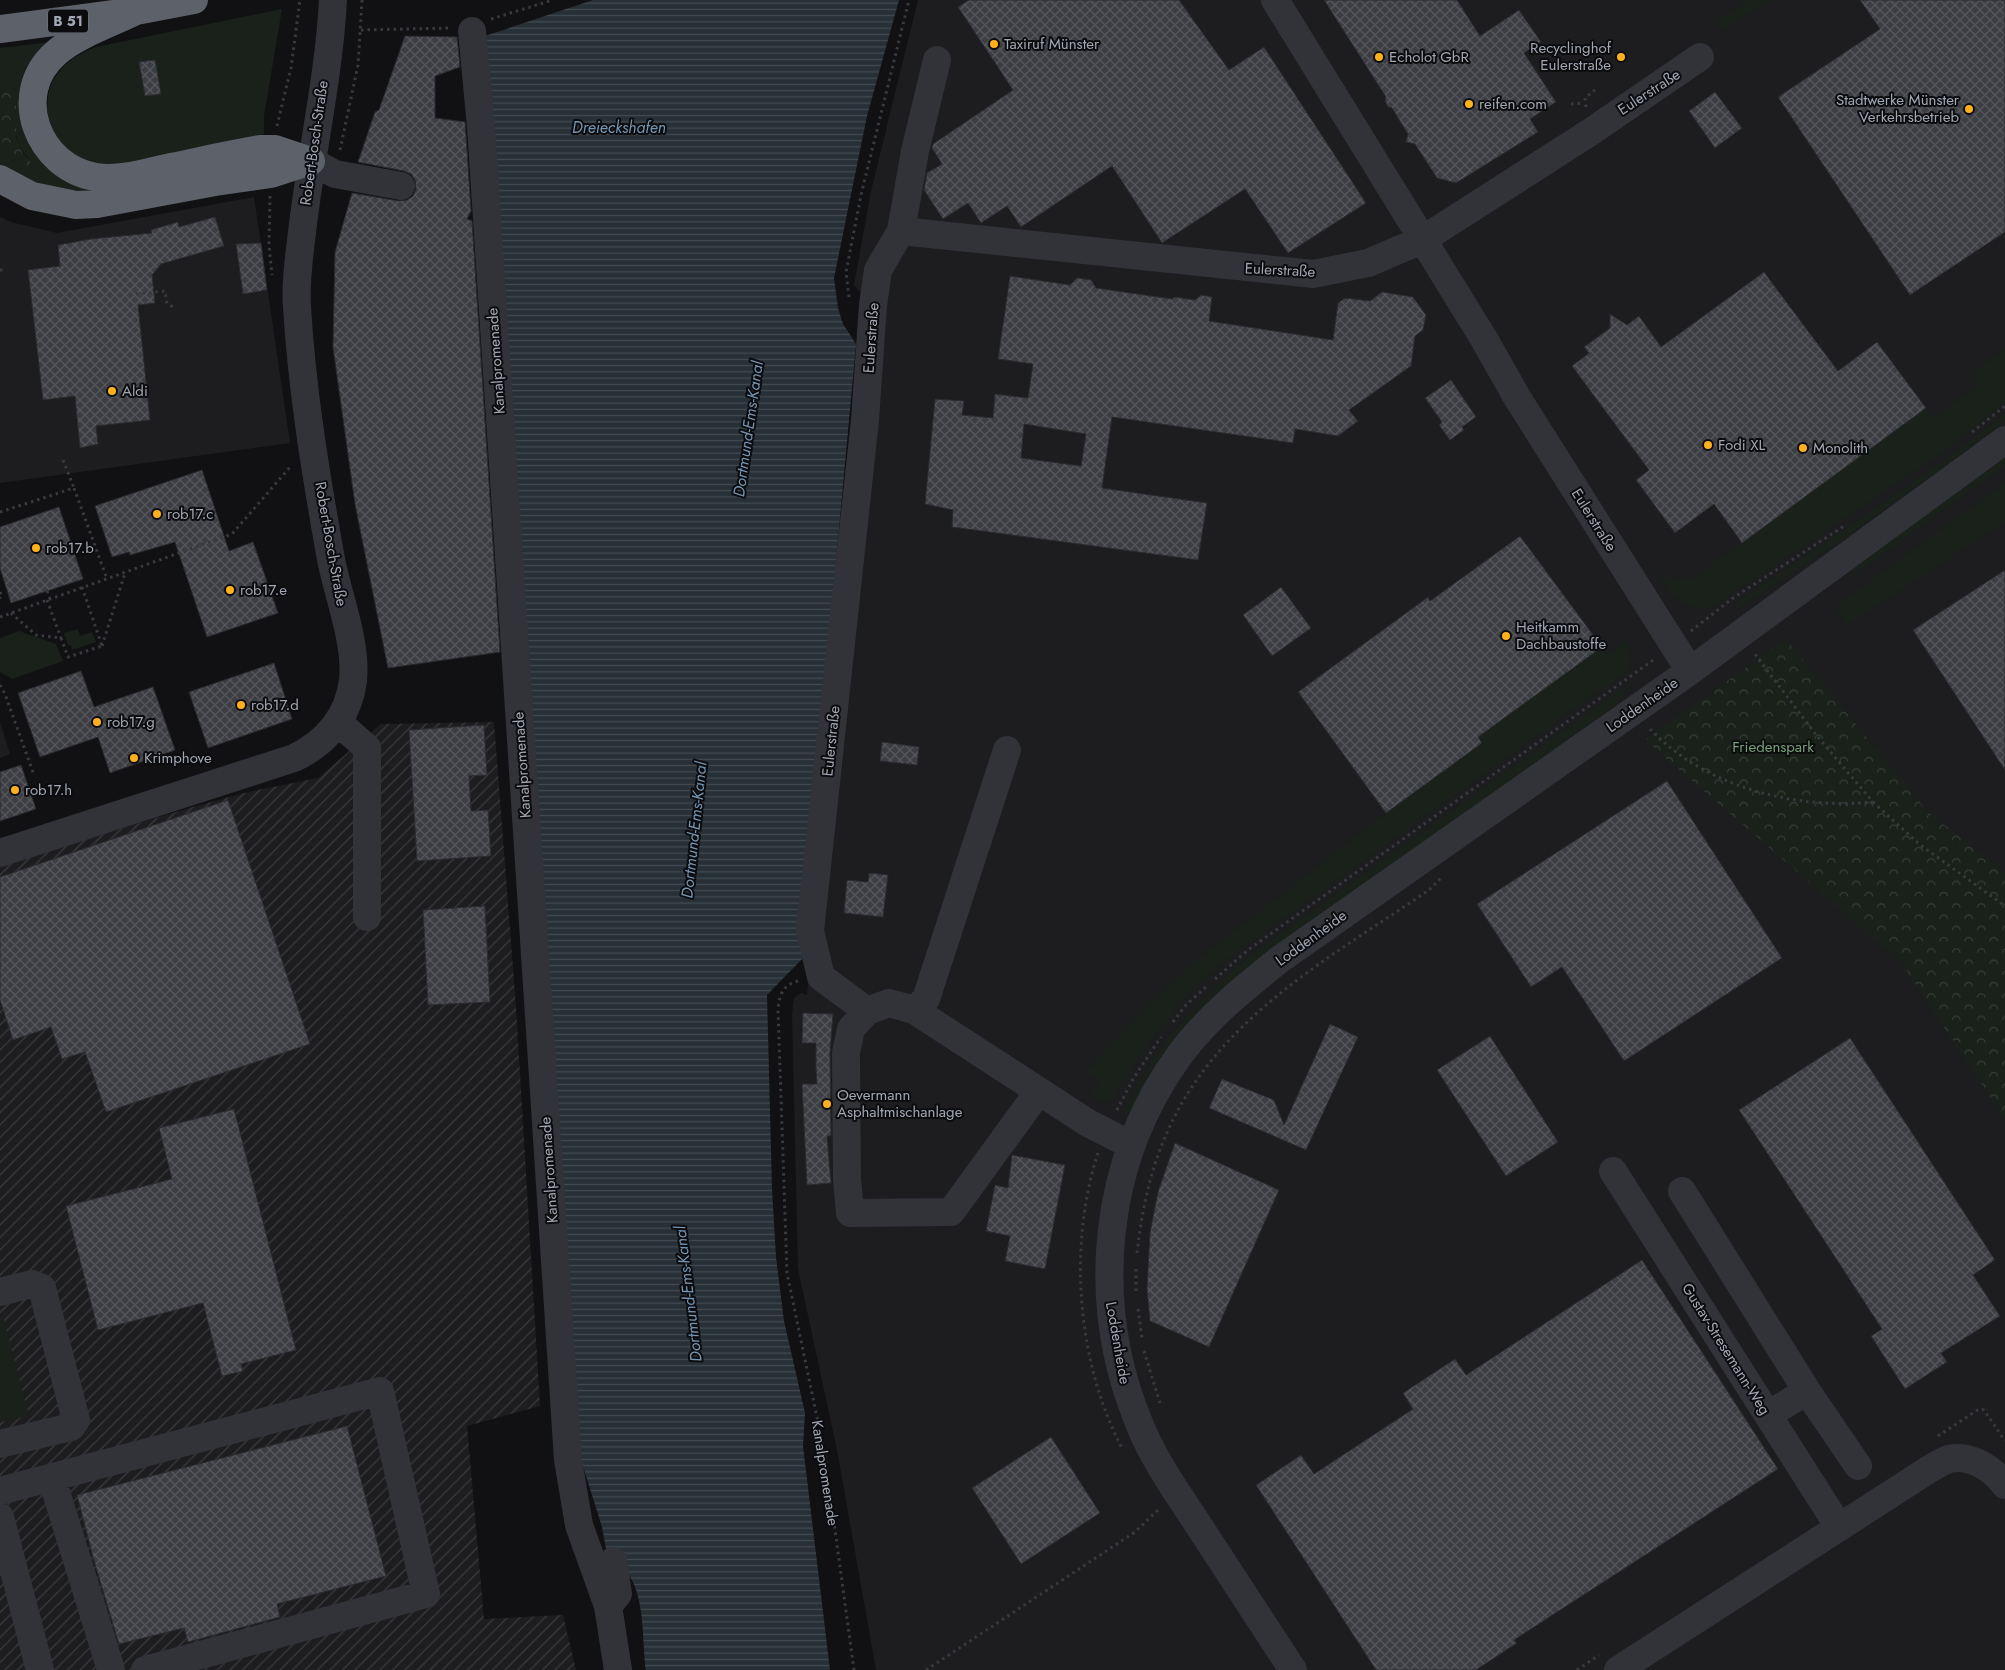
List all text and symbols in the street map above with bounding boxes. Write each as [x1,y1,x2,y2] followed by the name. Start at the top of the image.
[48,10,88,32] road number: B 51
[1004,33,1100,55] place label: Taxiruf Münster
[1530,37,1612,76] place label: Recyclinghof Eulerstraße
[988,38,1000,50] marker: Taxiruf Münster
[1389,46,1469,68] place label: Echolot GbR
[1373,51,1385,63] marker: Echolot GbR
[1615,51,1627,63] marker: Recyclinghof Eulerstraße
[1613,63,1685,120] street label: Eulerstraße
[294,79,334,207] street label: Robert-Bosch-Straße
[1836,89,1960,128] place label: Stadtwerke Münster Verkehrsbetrieb
[1479,93,1547,115] place label: reifen.com
[1463,98,1475,110] marker: reifen.com
[1963,103,1975,115] marker: Stadtwerke Münster Verkehrsbetrieb
[572,116,666,139] water label: Dreieckshafen
[1244,257,1316,283] street label: Eulerstraße
[858,302,884,374] street label: Eulerstraße
[481,307,511,415] street label: Kanalpromenade
[727,358,769,498] water label: Dortmund-Ems-Kanal
[122,380,148,402] place label: Aldi
[106,385,118,397] marker: Aldi
[1718,434,1766,456] place label: Fodi XL
[1813,437,1868,459] place label: Monolith
[1702,439,1714,451] marker: Fodi XL
[1797,442,1809,454] marker: Monolith
[309,480,353,608] street label: Robert-Bosch-Straße
[1566,484,1622,556] street label: Eulerstraße
[167,503,213,525] place label: rob17.c
[151,508,163,520] marker: rob17.c
[46,537,94,559] place label: rob17.b
[30,542,42,554] marker: rob17.b
[240,579,287,601] place label: rob17.e
[224,584,236,596] marker: rob17.e
[1516,616,1607,655] place label: Heitkamm Dachbaustoffe
[1500,630,1512,642] marker: Heitkamm Dachbaustoffe
[1602,672,1683,738] street label: Loddenheide
[251,694,299,716] place label: rob17.d
[235,699,247,711] marker: rob17.d
[816,704,846,777] street label: Eulerstraße
[107,711,155,733] place label: rob17.g
[507,711,537,819] street label: Kanalpromenade
[91,716,103,728] marker: rob17.g
[1732,736,1814,758] park label: Friedenspark
[144,747,212,769] place label: Krimphove
[128,752,140,764] marker: Krimphove
[675,759,713,899] water label: Dortmund-Ems-Kanal
[25,779,72,801] place label: rob17.h
[9,784,21,796] marker: rob17.h
[1271,904,1351,971] street label: Loddenheide
[837,1084,963,1123] place label: Oevermann Asphaltmischanlage
[821,1098,833,1110] marker: Oevermann Asphaltmischanlage
[534,1116,564,1224] street label: Kanalpromenade
[668,1223,708,1363] water label: Dortmund-Ems-Kanal
[1676,1279,1776,1419] street label: Gustav-Stresemann-Weg
[1100,1300,1136,1386] street label: Loddenheide
[806,1419,844,1528] street label: Kanalpromenade

